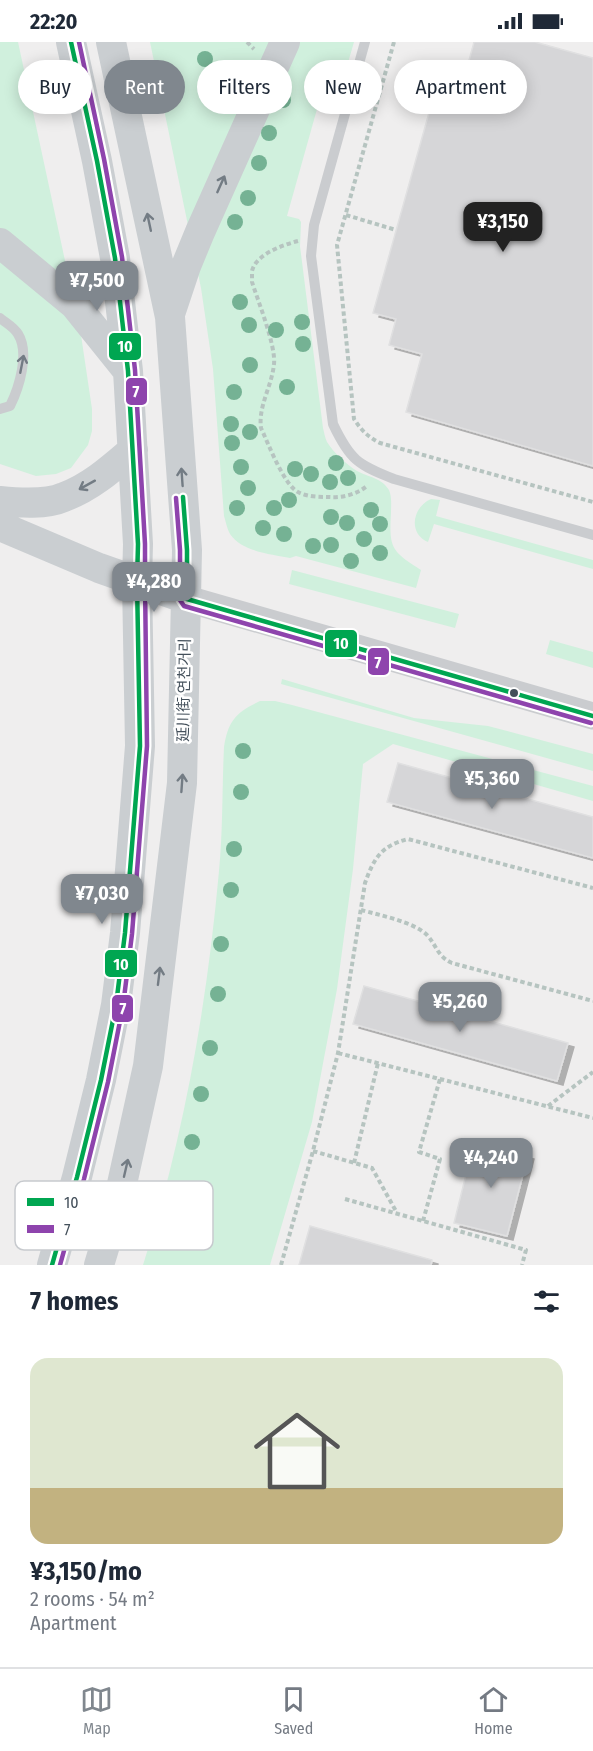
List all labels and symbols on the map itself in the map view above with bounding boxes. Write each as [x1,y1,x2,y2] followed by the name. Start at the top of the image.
[216,176,227,194] one-way arrow
[454,202,552,253] pin: ¥3,150
[143,213,154,232] one-way arrow
[48,261,146,312] pin: ¥7,500
[108,332,142,361] line badge: 10
[117,337,133,356] text: 10
[17,354,28,374] one-way arrow
[125,377,148,406] line badge: 7
[133,382,140,401] text: 7
[176,468,187,488] one-way arrow
[78,480,95,492] one-way arrow
[105,562,203,613] pin: ¥4,280
[324,629,358,658] line badge: 10
[333,634,349,653] text: 10
[174,638,194,742] street label: 延川街 연천거리
[367,647,390,676] line badge: 7
[375,653,382,672] text: 7
[508,687,520,699] unlabelled marker
[443,759,541,810] pin: ¥5,360
[177,773,188,793] one-way arrow
[53,874,151,925] pin: ¥7,030
[104,949,138,978] line badge: 10
[113,955,129,974] text: 10
[154,967,165,987] one-way arrow
[411,982,509,1033] pin: ¥5,260
[111,994,134,1023] line badge: 7
[120,999,127,1018] text: 7
[442,1138,540,1189] pin: ¥4,240
[121,1159,132,1178] one-way arrow
[15,1181,213,1250] legend
[64,1193,79,1212] text: 10
[64,1220,71,1239] text: 7

